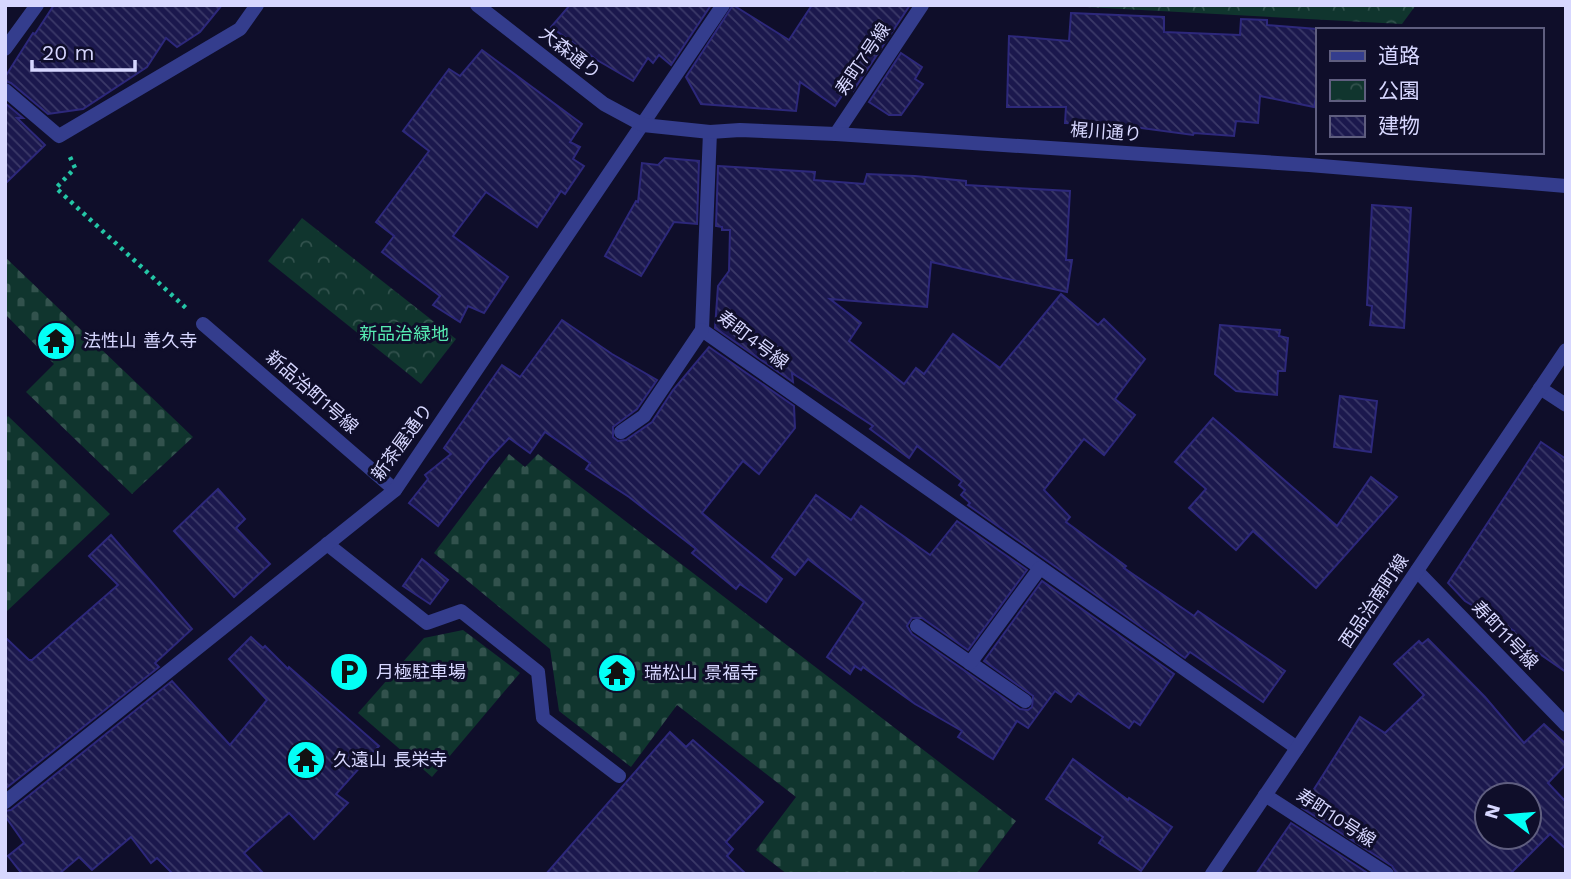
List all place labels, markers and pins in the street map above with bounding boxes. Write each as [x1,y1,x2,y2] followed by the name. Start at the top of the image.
[35,320,77,362] temple icon: 法性山 善久寺
[83,330,197,351] place label: 法性山 善久寺
[328,651,370,693] parking icon: 月極駐車場
[596,652,638,694] temple icon: 瑞松山 景福寺
[376,661,466,682] place label: 月極駐車場
[644,662,758,683] place label: 瑞松山 景福寺
[285,739,327,781] temple icon: 久遠山 長栄寺
[333,749,447,770] place label: 久遠山 長栄寺

